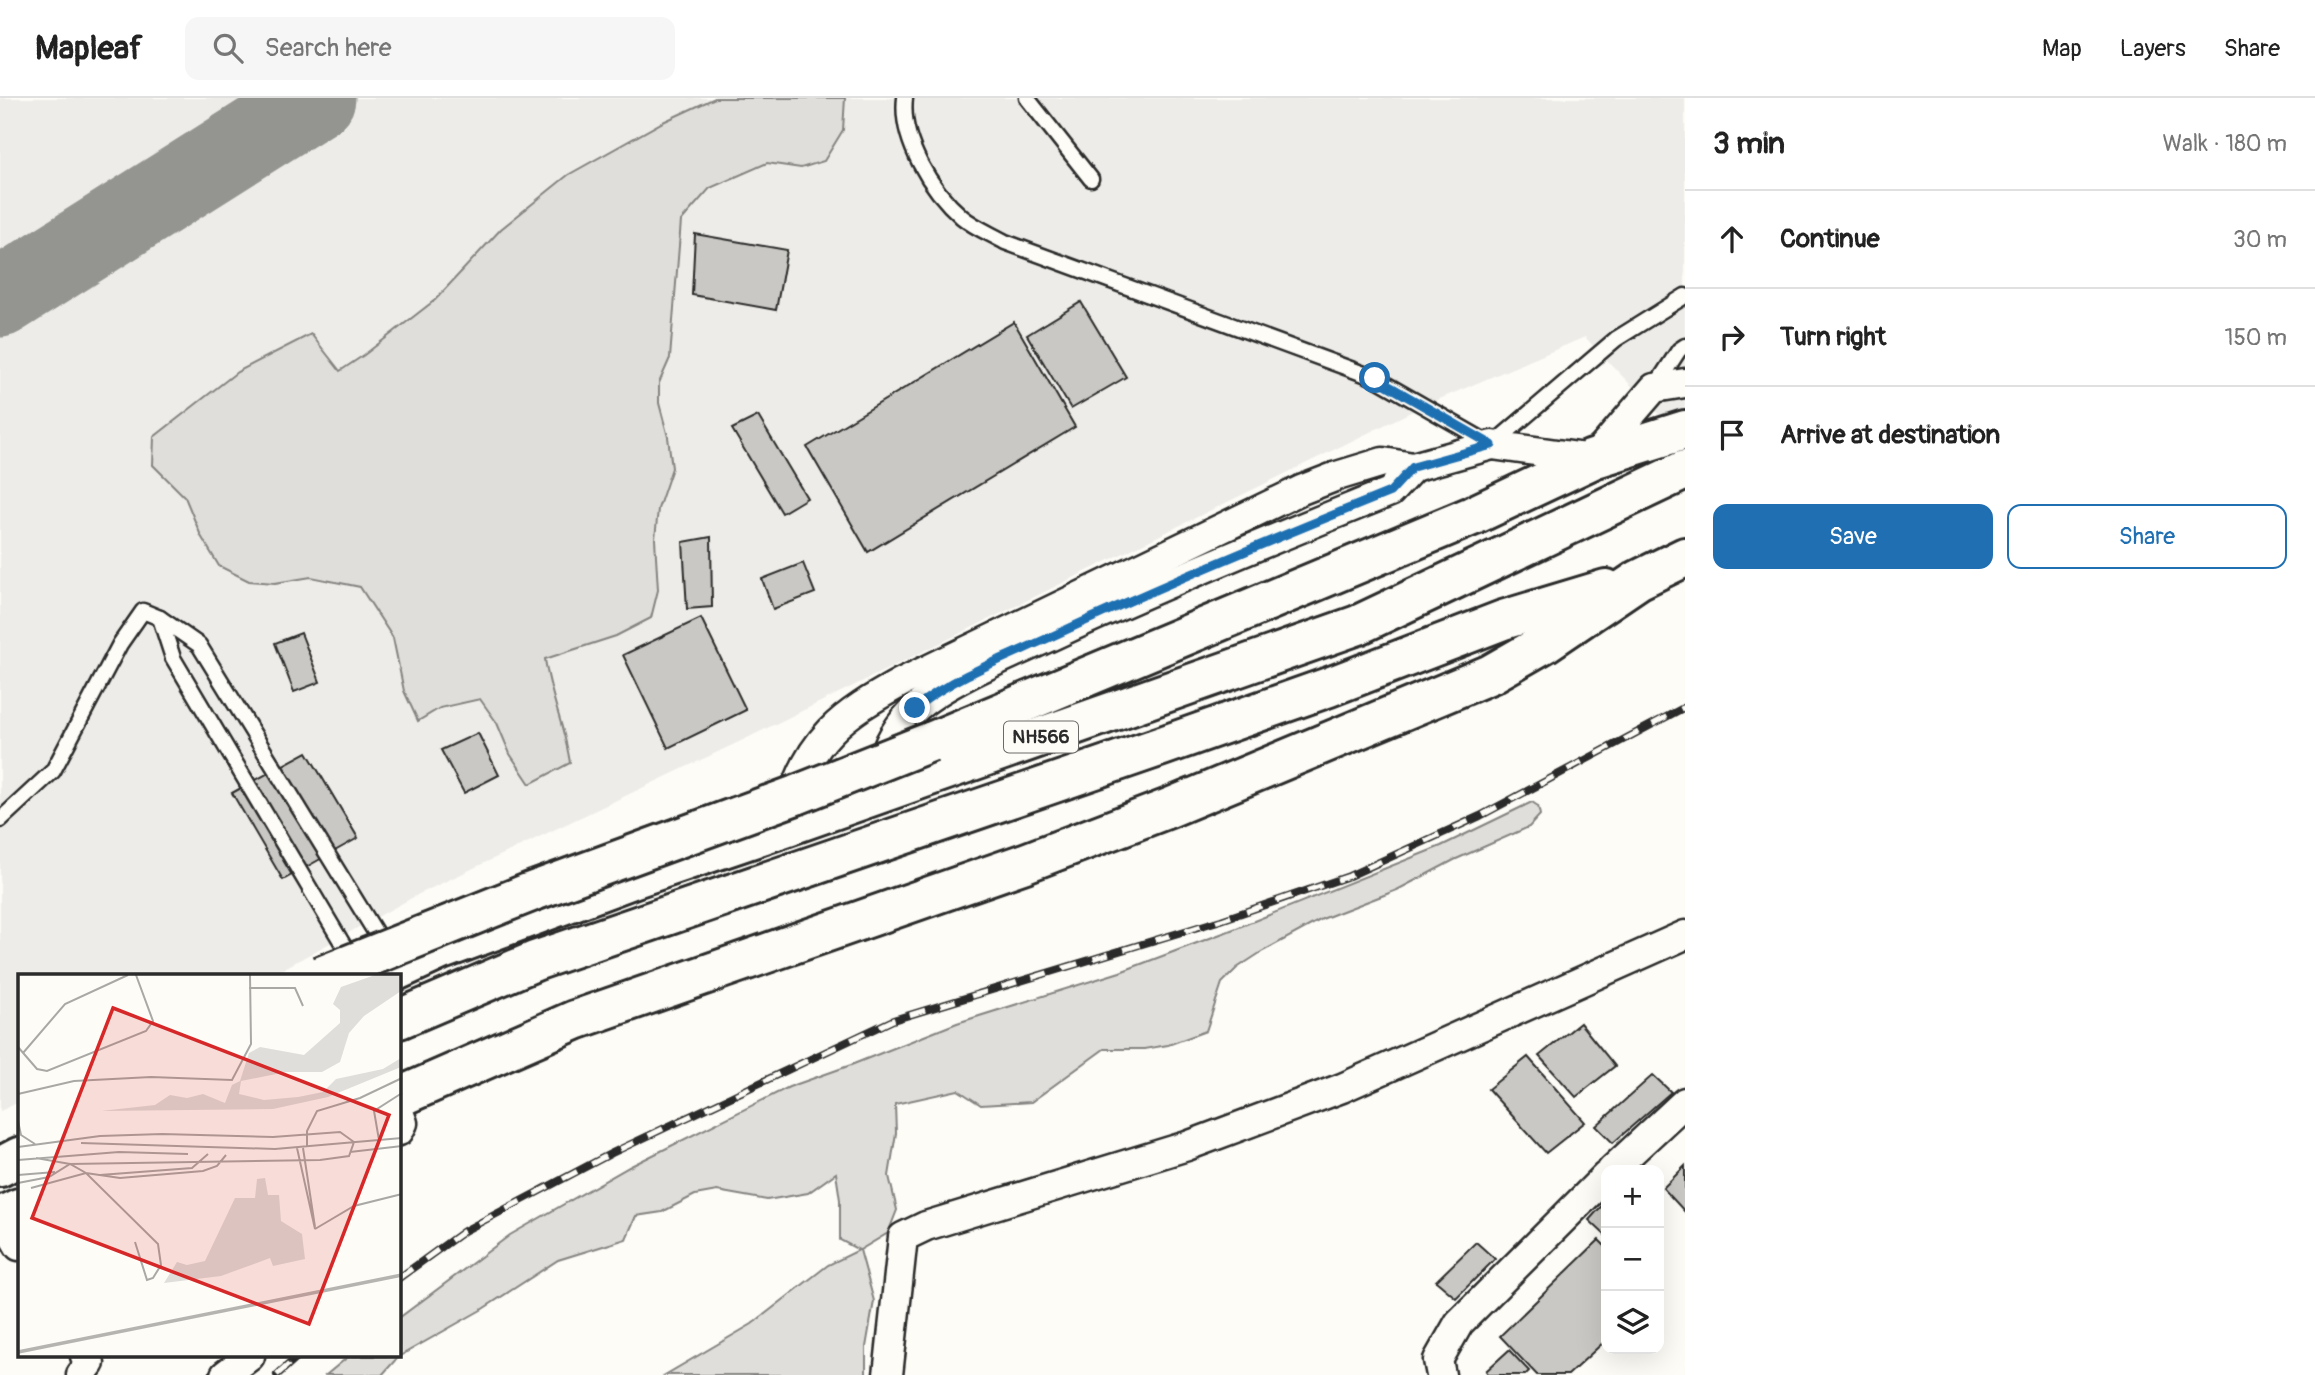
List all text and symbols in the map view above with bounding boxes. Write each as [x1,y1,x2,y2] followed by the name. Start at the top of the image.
[185,17,675,80] search box
[35,28,143,69] text: Mapleaf
[209,29,247,67] icon: search
[265,32,392,64] text: Search here
[2042,34,2082,63] text: Map
[2120,34,2186,63] text: Layers
[2224,34,2280,63] text: Share
[1713,125,1785,162] text: 3 min
[2162,129,2287,158] text: Walk · 180 m
[1713,220,1751,258] icon: ahead
[1780,223,1880,255] text: Continue
[2233,225,2287,254] text: 30 m
[1713,318,1751,356] icon: right
[1780,321,1886,353] text: Turn right
[2224,323,2287,352] text: 150 m
[1359,362,1390,393] route start
[1713,416,1751,454] icon: arrive
[1780,419,2000,451] text: Arrive at destination
[1713,504,1993,569] button: Save
[2007,504,2287,569] button: Share
[899,692,930,723] route end
[1004,722,1078,752] road number: NH566
[18,974,401,1358] inset map
[1601,1165,1664,1354] map controls
[1601,1165,1664,1228] button: +
[1601,1228,1664,1291] button: −
[1601,1291,1664,1354] button: layers

